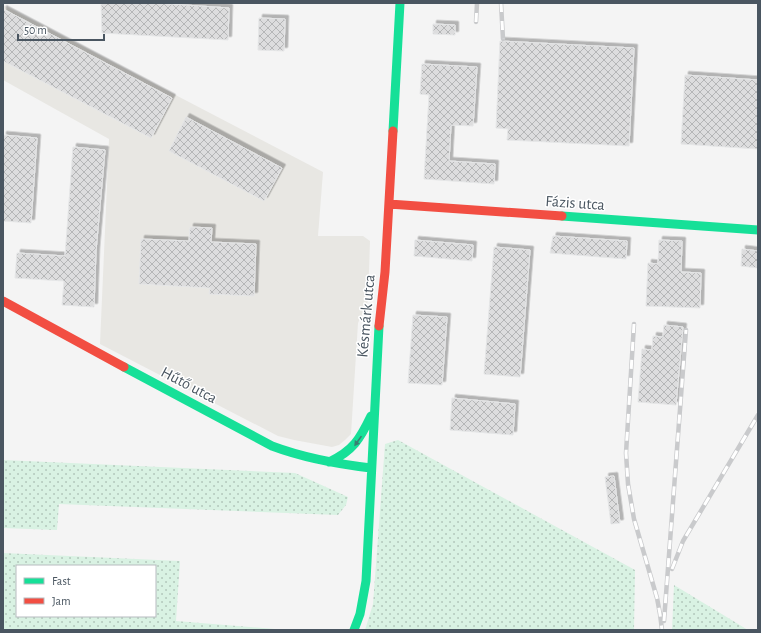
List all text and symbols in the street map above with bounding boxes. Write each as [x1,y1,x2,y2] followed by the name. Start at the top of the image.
[18,16,104,42] scale bar
[24,24,47,36] text: 50 m
[545,193,605,213] street label: Fázis utca
[354,274,378,358] street label: Késmárk utca
[158,364,220,406] street label: Hűtő utca
[354,435,362,446] one-way arrow
[16,565,156,617] legend
[52,575,71,587] text: Fast
[52,595,71,607] text: Jam

